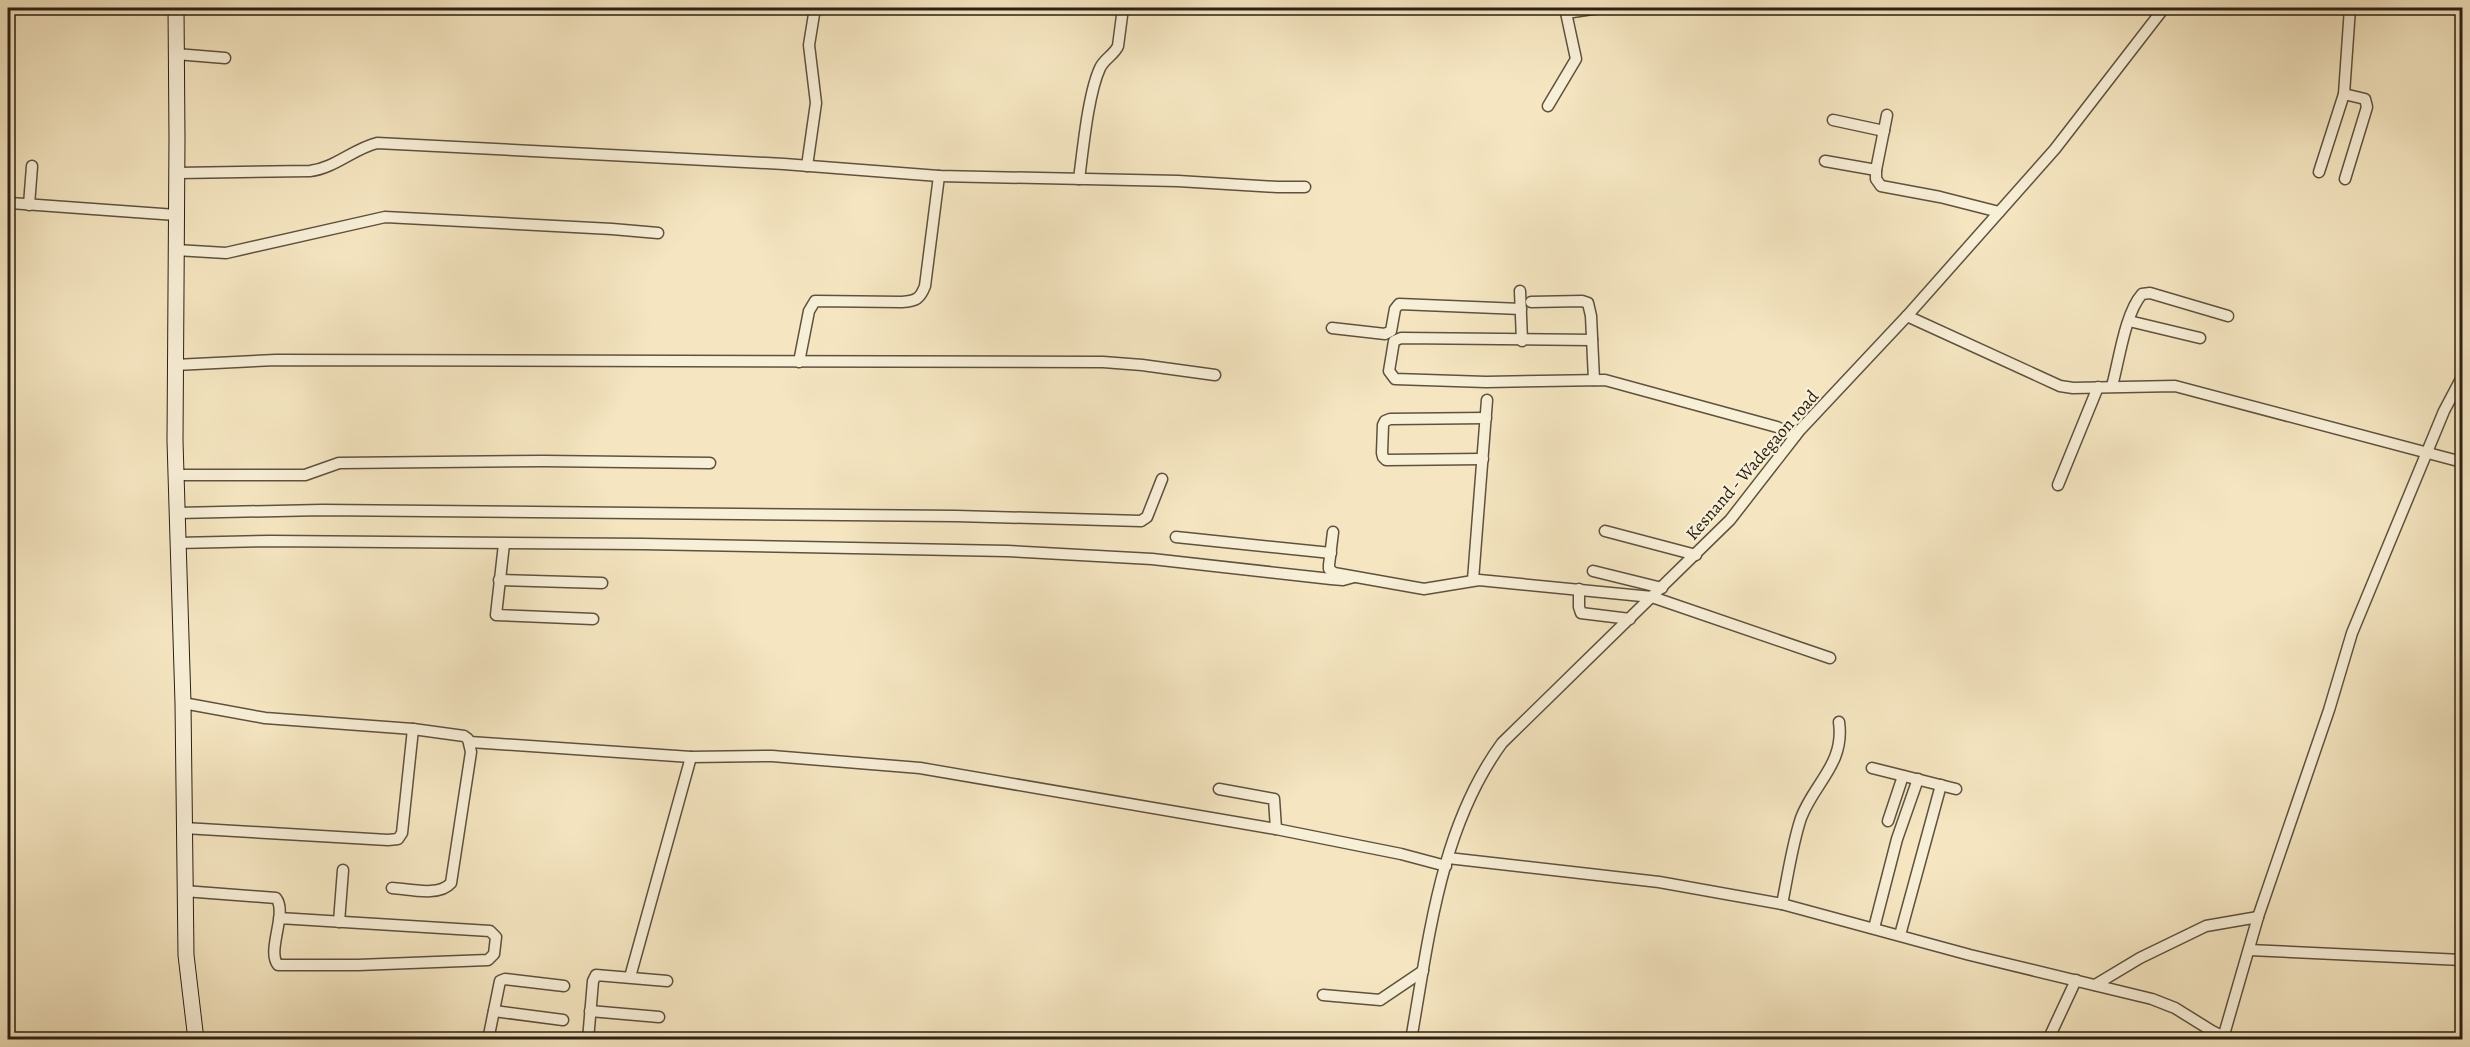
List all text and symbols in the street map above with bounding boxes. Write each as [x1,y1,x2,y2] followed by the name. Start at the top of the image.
[1680,385,1824,545] street label: Kesnand - Wadegaon road

